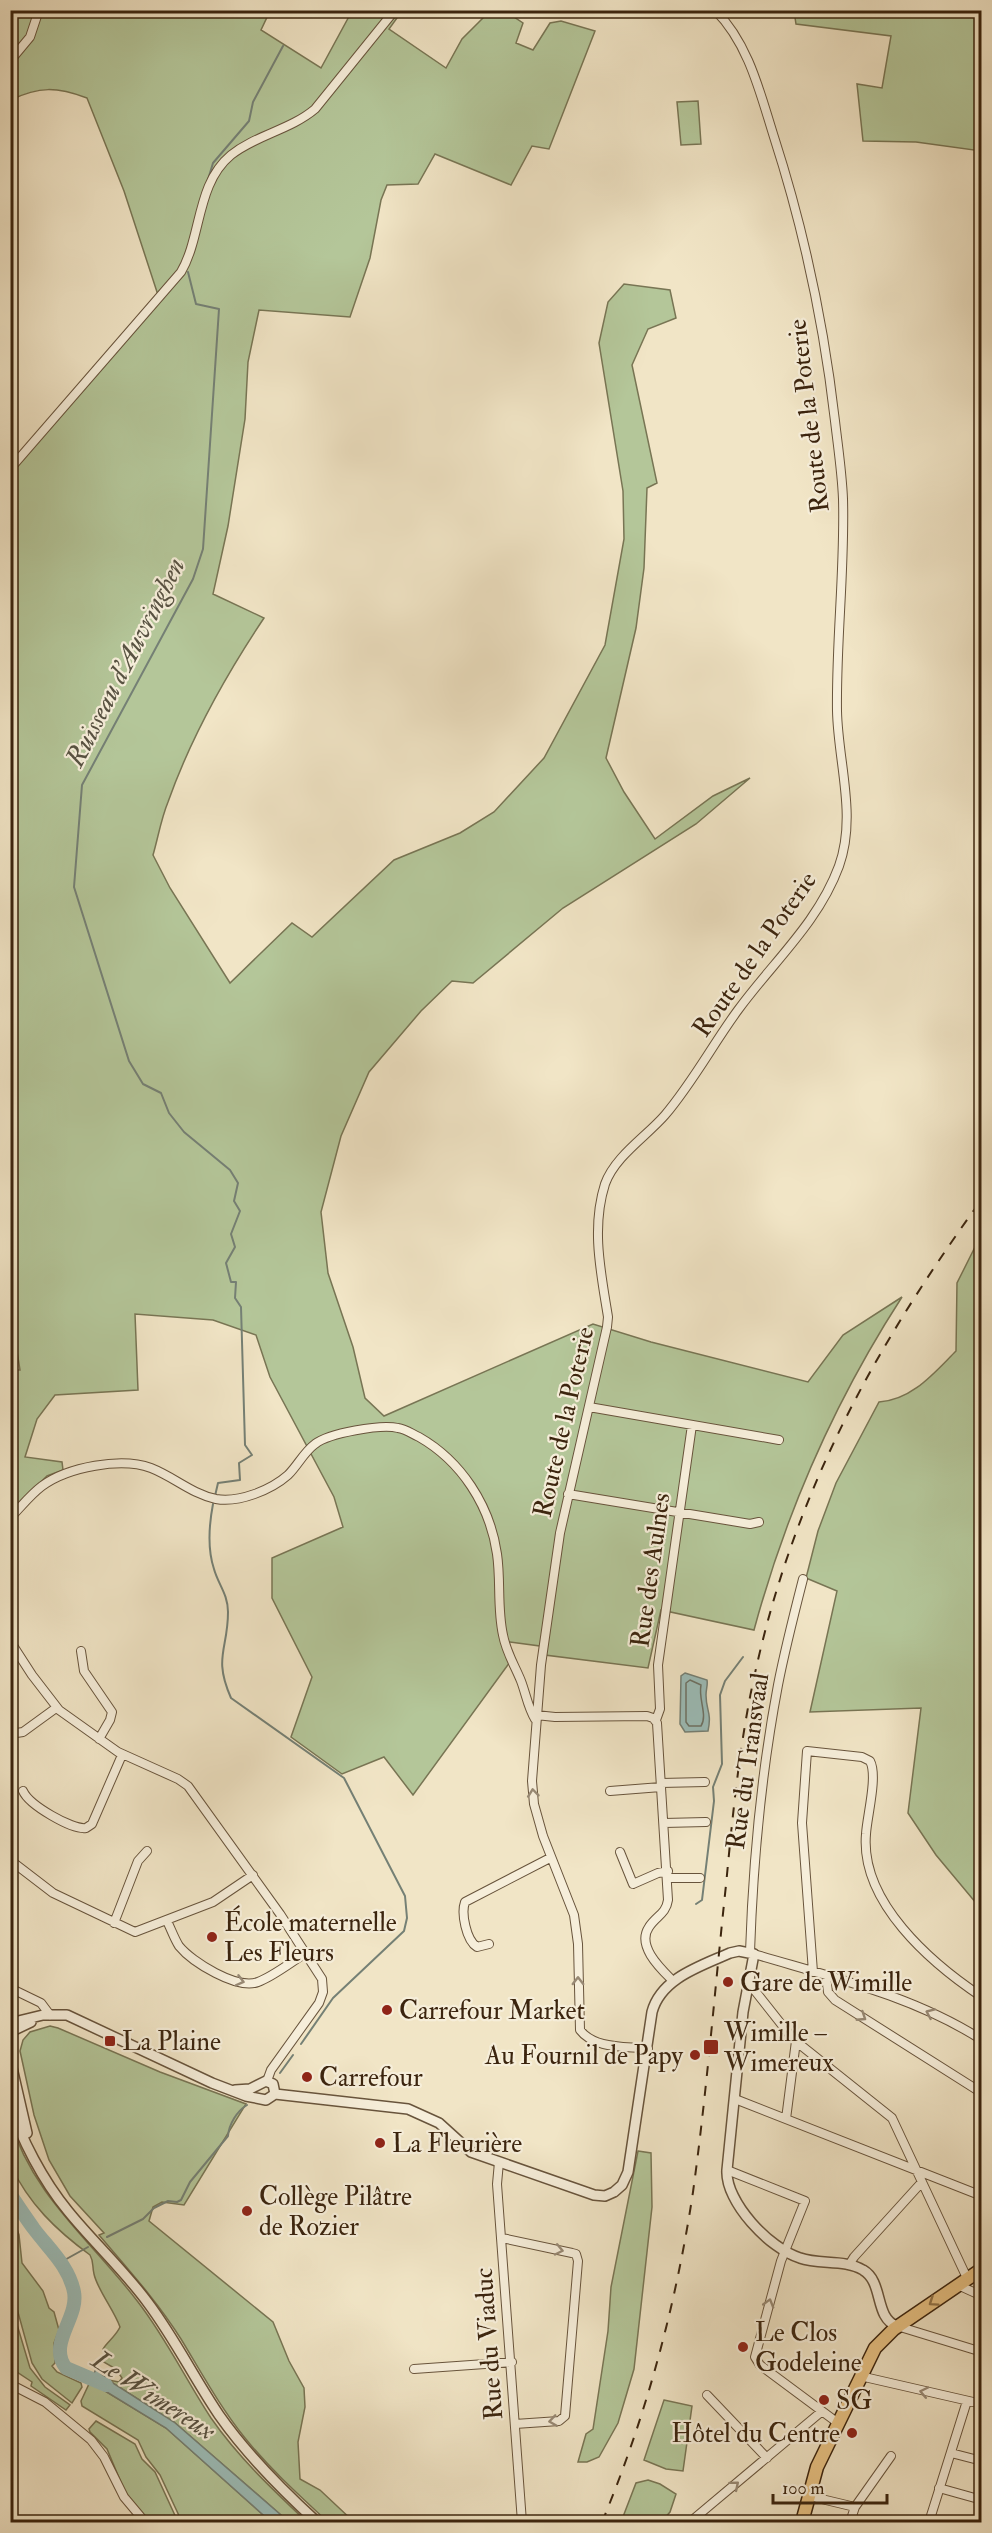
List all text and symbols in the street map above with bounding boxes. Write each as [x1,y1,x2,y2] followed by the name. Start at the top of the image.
[781,317,837,514] street label: Route de la Poterie
[58,552,192,773] water label: Ruisseau d'Auvringhen
[686,866,824,1043] street label: Route de la Poterie
[526,1324,601,1521] street label: Route de la Poterie
[624,1491,678,1650] street label: Rue des Aulnes
[720,1670,776,1852] street label: Rue du Transvaal
[527,1789,540,1798] one-way arrow
[224,1905,397,1969] place label: École maternelle Les Fleurs
[205,1930,219,1944] marker: École maternelle Les Fleurs
[740,1967,912,1999] place label: Gare de Wimille
[234,1973,244,1986] one-way arrow
[721,1975,735,1989] marker: Gare de Wimille
[572,1976,584,1985] one-way arrow
[399,1995,585,2027] place label: Carrefour Market
[380,2003,394,2017] marker: Carrefour Market
[925,2008,936,2020] one-way arrow
[856,2009,866,2021] one-way arrow
[723,2017,834,2079] place label: Wimille – Wimereux
[122,2026,221,2058] place label: La Plaine
[103,2034,117,2048] marker: La Plaine
[702,2038,720,2056] marker: Wimille – Wimereux
[484,2040,684,2073] place label: Au Fournil de Papy
[688,2048,702,2062] marker: Au Fournil de Papy
[319,2062,423,2094] place label: Carrefour
[300,2070,314,2084] marker: Carrefour
[392,2128,522,2160] place label: La Fleurière
[373,2136,387,2150] marker: La Fleurière
[259,2181,412,2243] place label: Collège Pilâtre de Rozier
[240,2204,254,2218] marker: Collège Pilâtre de Rozier
[554,2243,564,2256] one-way arrow
[468,2267,510,2421] street label: Rue du Viaduc
[929,2294,939,2306] one-way arrow
[762,2298,775,2308] one-way arrow
[755,2317,862,2379] place label: Le Clos Godeleine
[736,2340,750,2354] marker: Le Clos Godeleine
[85,2343,222,2448] water label: Le Wimereux
[836,2385,872,2417] place label: SG
[920,2386,930,2399] one-way arrow
[817,2393,831,2407] marker: SG
[548,2414,558,2426] one-way arrow
[671,2418,840,2450] place label: Hôtel du Centre
[845,2426,859,2440] marker: Hôtel du Centre
[773,2467,887,2505] scale bar
[782,2477,825,2500] text: 100 m
[728,2481,739,2492] one-way arrow

